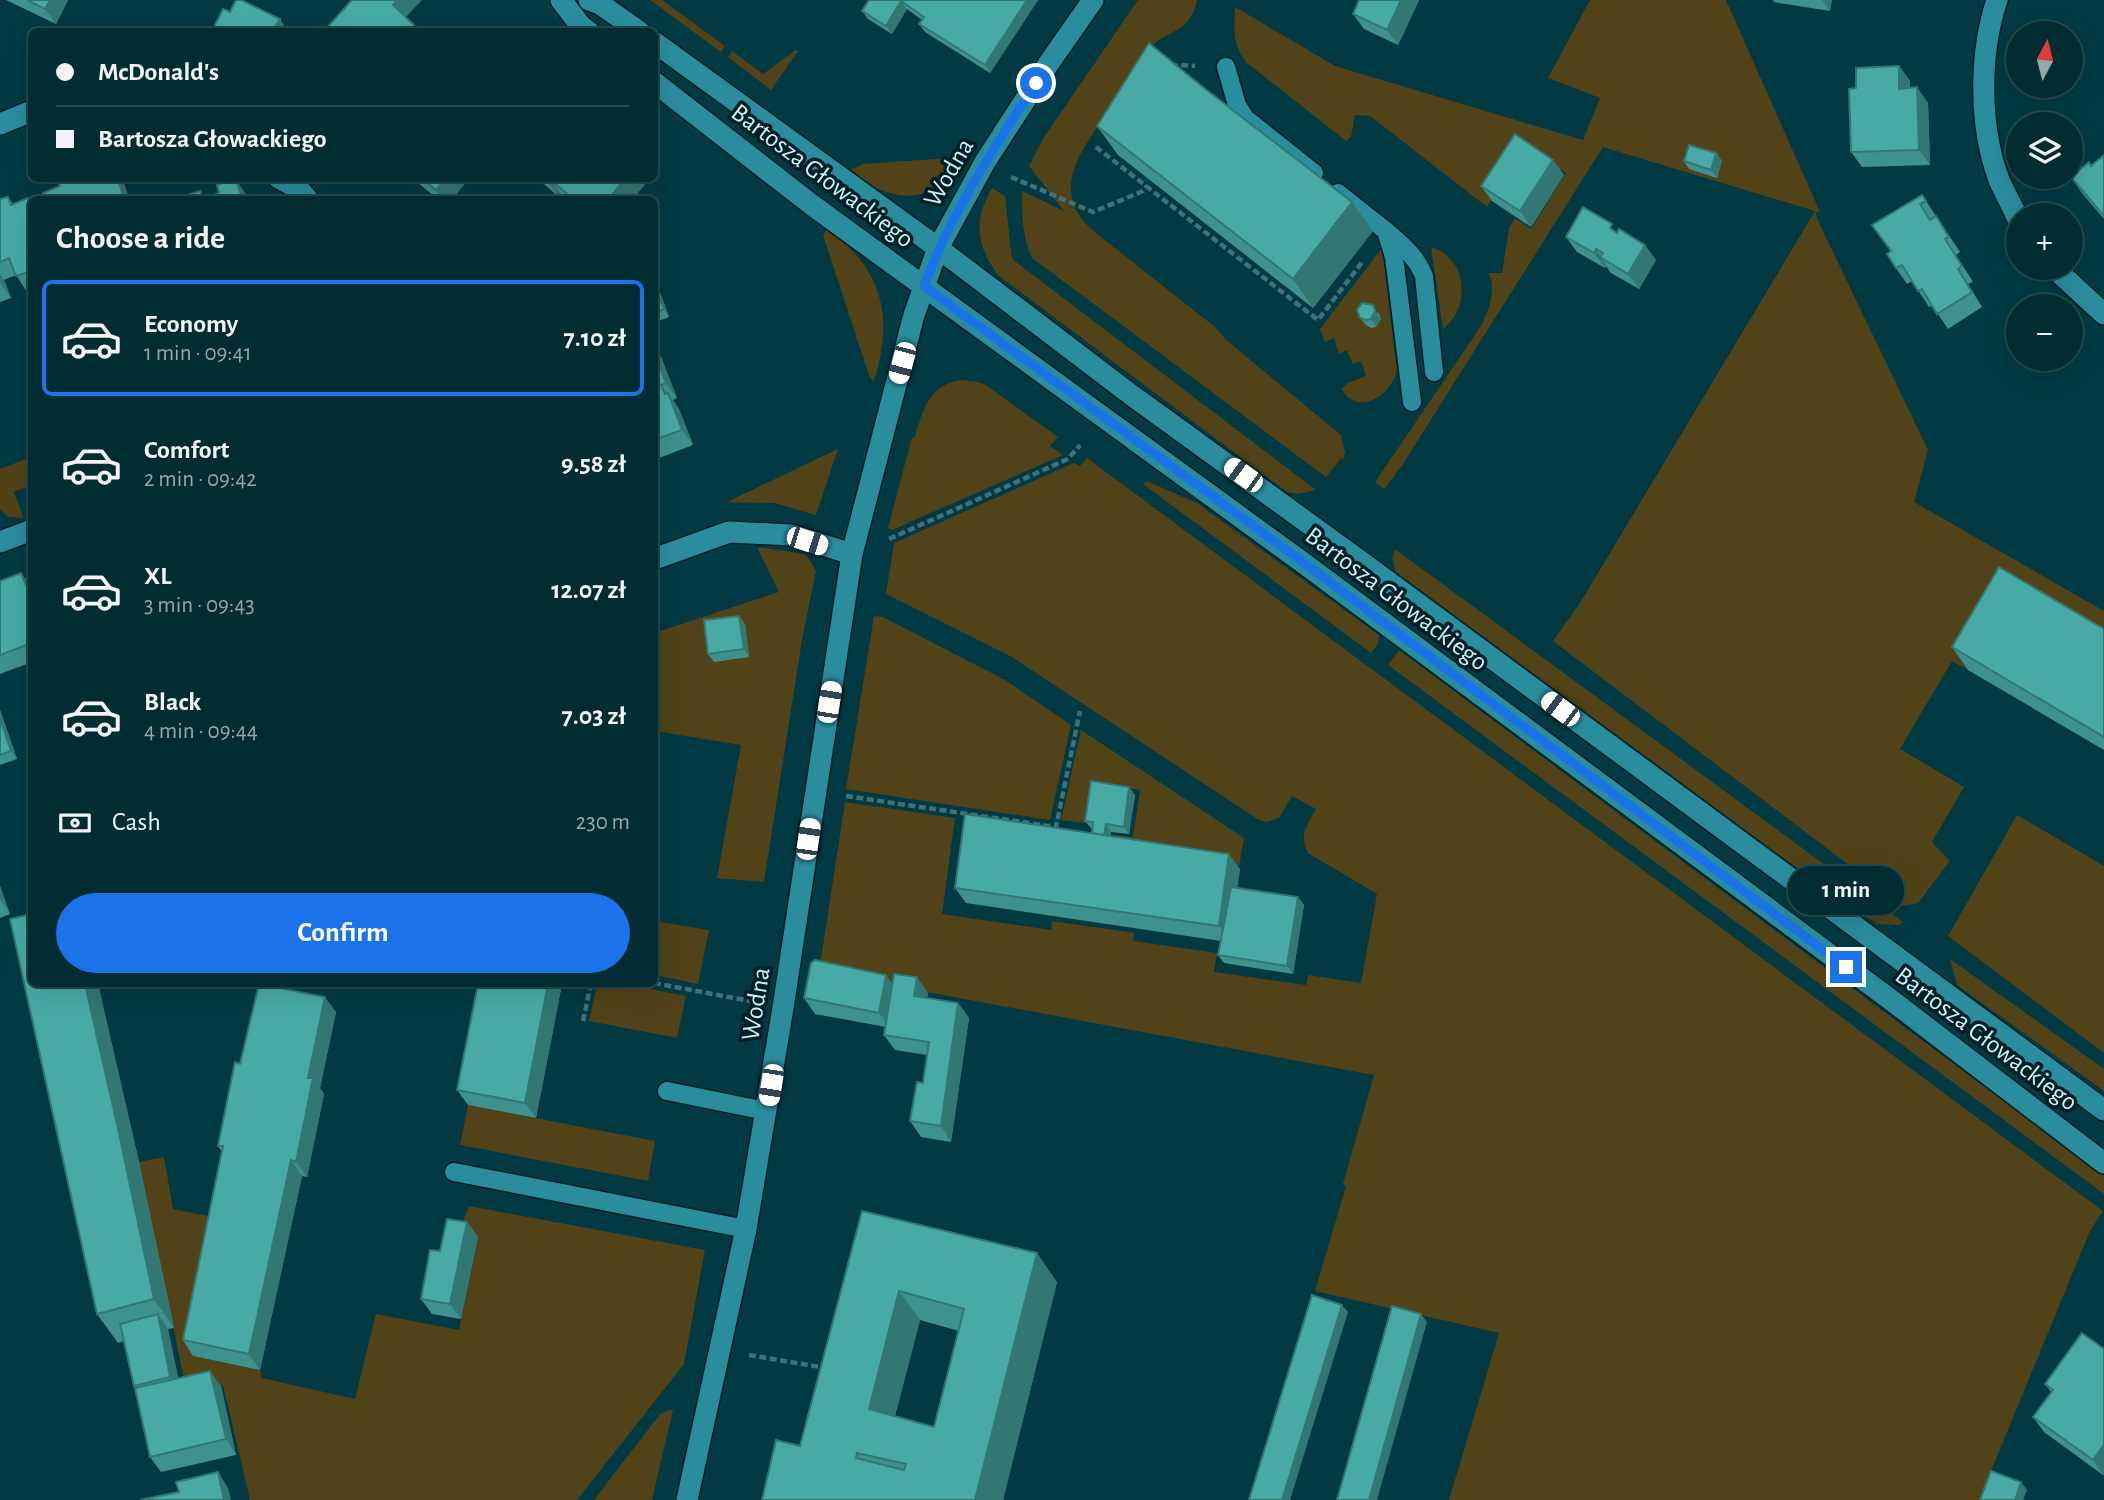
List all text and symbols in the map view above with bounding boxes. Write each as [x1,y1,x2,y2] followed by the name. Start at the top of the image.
[2006,21,2082,98] north arrow
[2006,21,2083,371] map controls
[98,59,219,85] text: McDonald's
[1020,67,1052,99] route start
[726,99,918,253] street label: Bartosza Głowackiego
[2006,112,2083,189] button: layers
[98,126,327,152] text: Bartosza Głowackiego
[919,134,979,211] street label: Wodna
[2006,203,2083,280] button: +
[56,222,225,254] text: Choose a ride
[2006,294,2083,371] button: −
[60,307,123,370] icon: car
[144,311,238,337] text: Economy
[563,325,626,351] text: 7.10 zł
[887,340,918,386] car
[144,342,252,365] text: 1 min · 09:41
[60,433,123,496] icon: car
[144,437,229,463] text: Comfort
[561,451,626,477] text: 9.58 zł
[1220,454,1267,496] car
[144,468,257,491] text: 2 min · 09:42
[1300,522,1492,676] street label: Bartosza Głowackiego
[784,525,831,557] car
[60,559,123,622] icon: car
[144,563,171,589] text: XL
[551,577,626,603] text: 12.07 zł
[144,594,255,617] text: 3 min · 09:43
[816,680,843,724] car
[60,685,123,748] icon: car
[1537,688,1584,730] car
[144,689,201,715] text: Black
[562,703,626,729] text: 7.03 zł
[144,720,258,743] text: 4 min · 09:44
[56,804,94,842] icon: cash
[112,809,161,835] text: Cash
[576,811,630,834] text: 230 m
[795,817,822,861] car
[1788,866,1904,914] callout: 1 min
[1822,879,1870,902] text: 1 min
[56,893,630,973] button: Confirm
[1830,951,1862,983] route end
[1890,962,2082,1116] street label: Bartosza Głowackiego
[737,966,775,1043] street label: Wodna
[758,1063,785,1107] car

